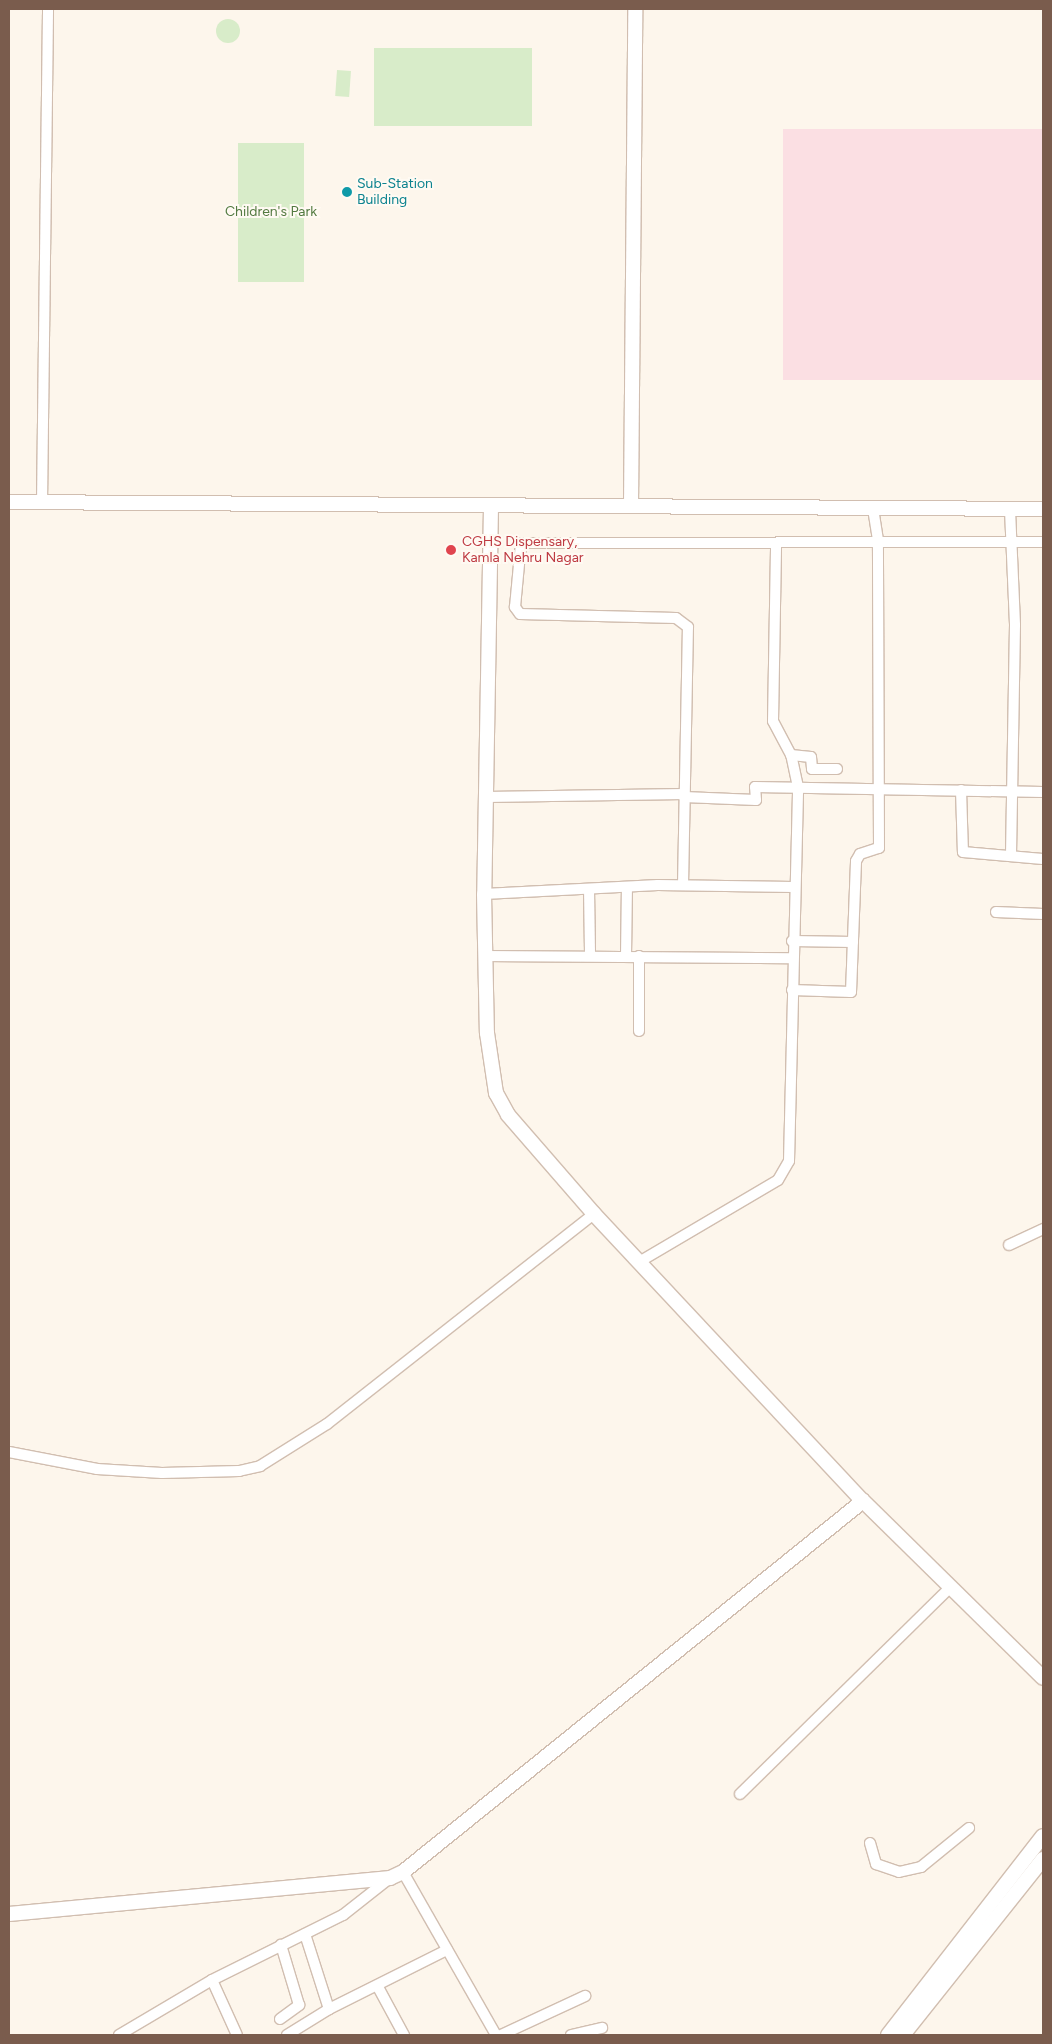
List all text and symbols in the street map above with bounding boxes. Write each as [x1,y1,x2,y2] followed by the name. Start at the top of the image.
[357,176,433,208] place label: Sub-Station Building
[341,186,353,198] marker: Sub-Station Building
[225,204,317,220] park label: Children's Park
[462,534,584,566] place label: CGHS Dispensary, Kamla Nehru Nagar
[444,543,458,557] marker: CGHS Dispensary, Kamla Nehru Nagar

